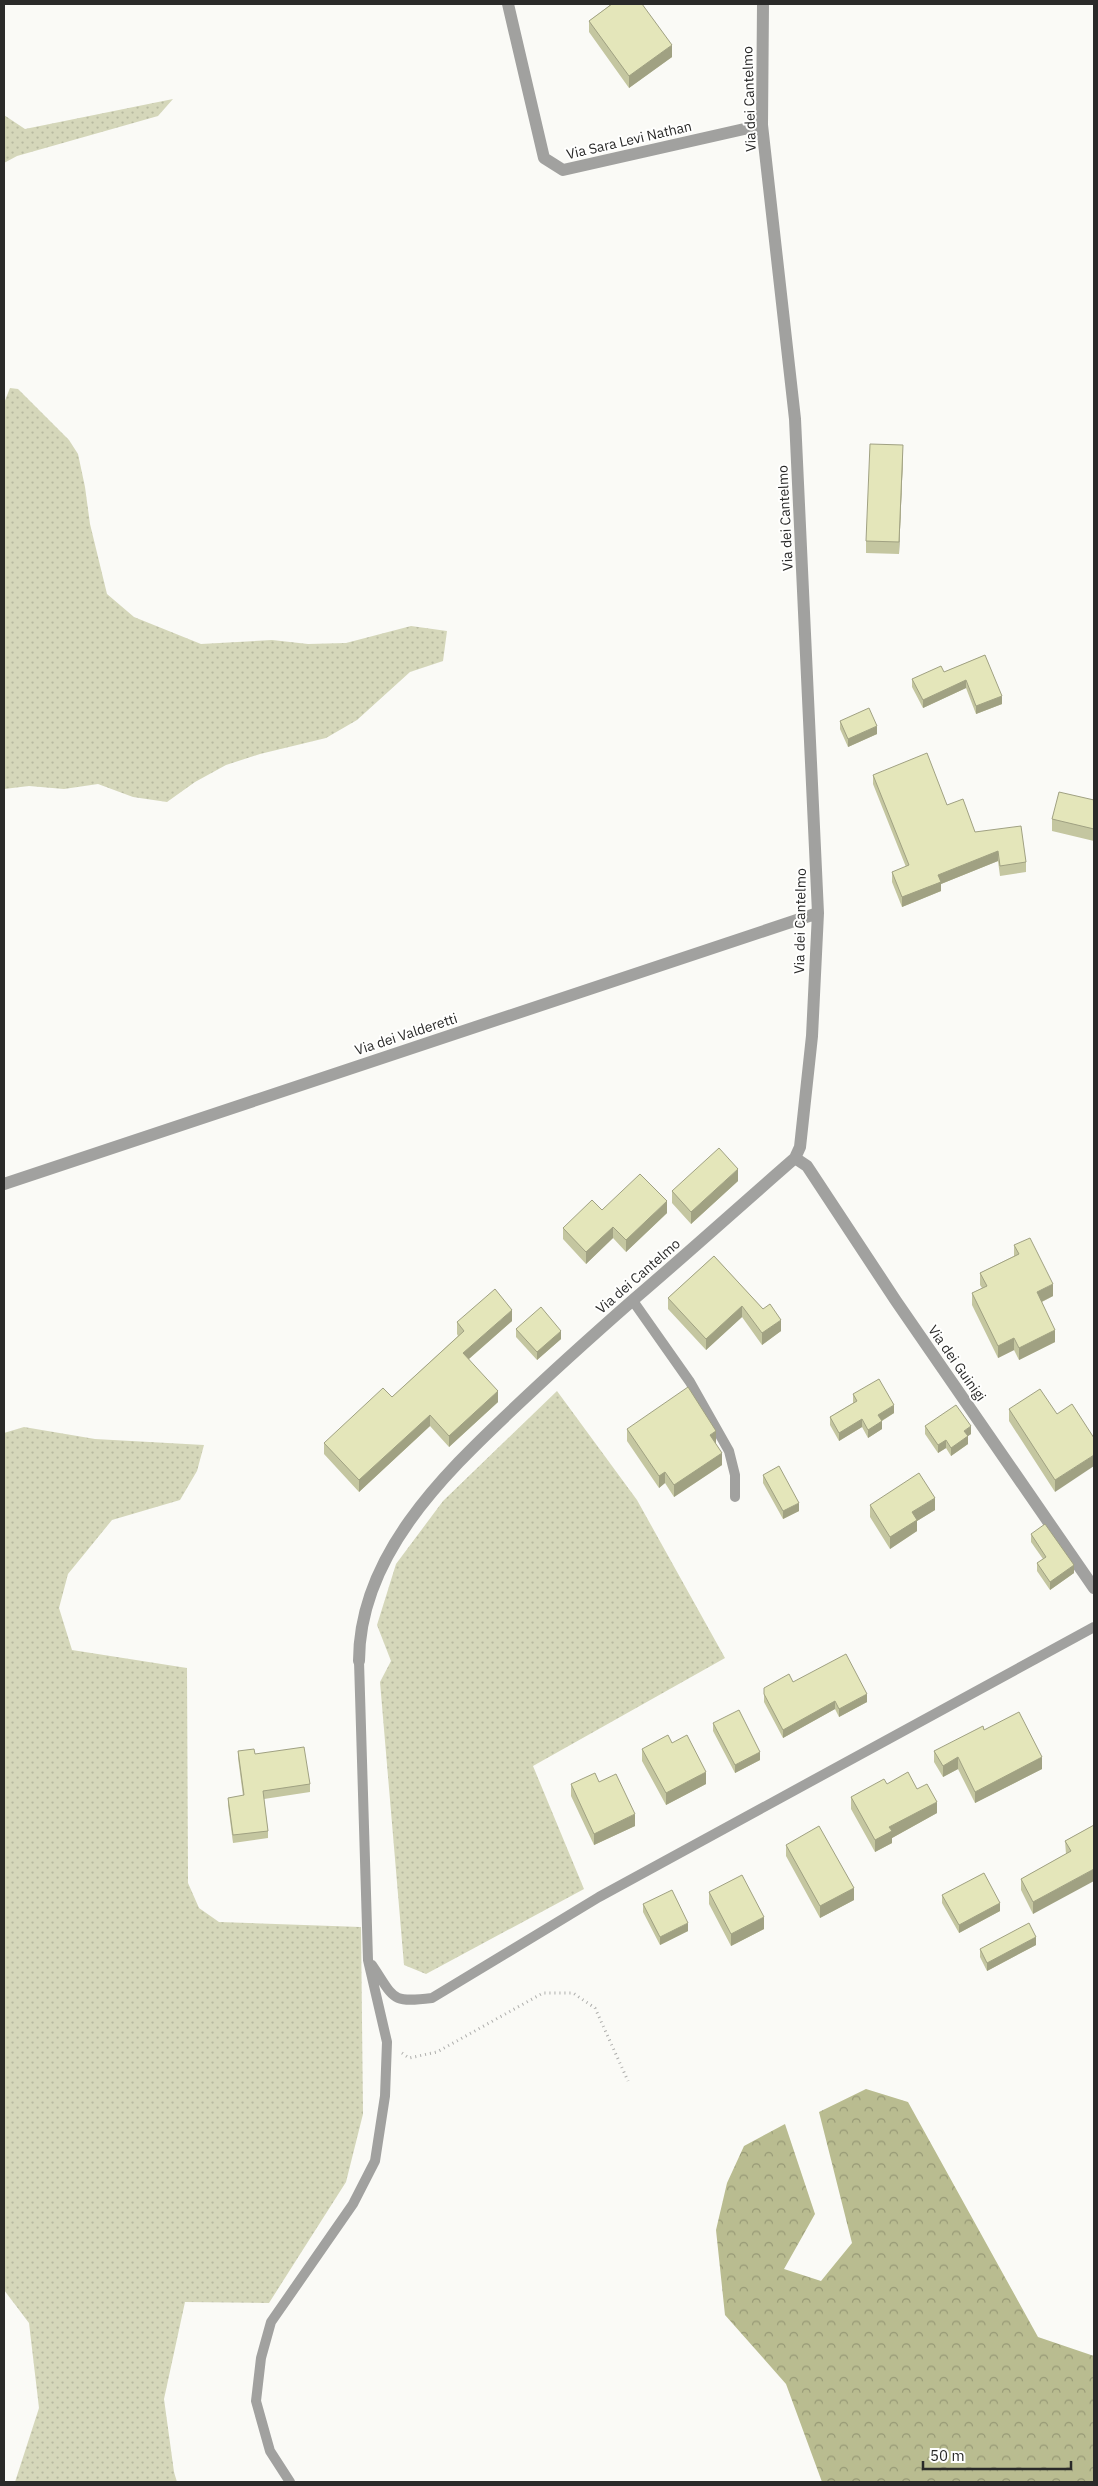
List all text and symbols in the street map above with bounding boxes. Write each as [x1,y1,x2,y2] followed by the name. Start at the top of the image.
[738,46,760,152] street label: Via dei Cantelmo
[565,117,693,163] street label: Via Sara Levi Nathan
[773,464,797,571] street label: Via dei Cantelmo
[790,868,810,974] street label: Via dei Cantelmo
[353,1009,459,1059] street label: Via dei Valderetti
[592,1234,684,1318] street label: Via dei Cantelmo
[924,1321,990,1405] street label: Via dei Guinigi
[923,2438,1070,2470] scale bar
[930,2446,965,2465] text: 50 m

